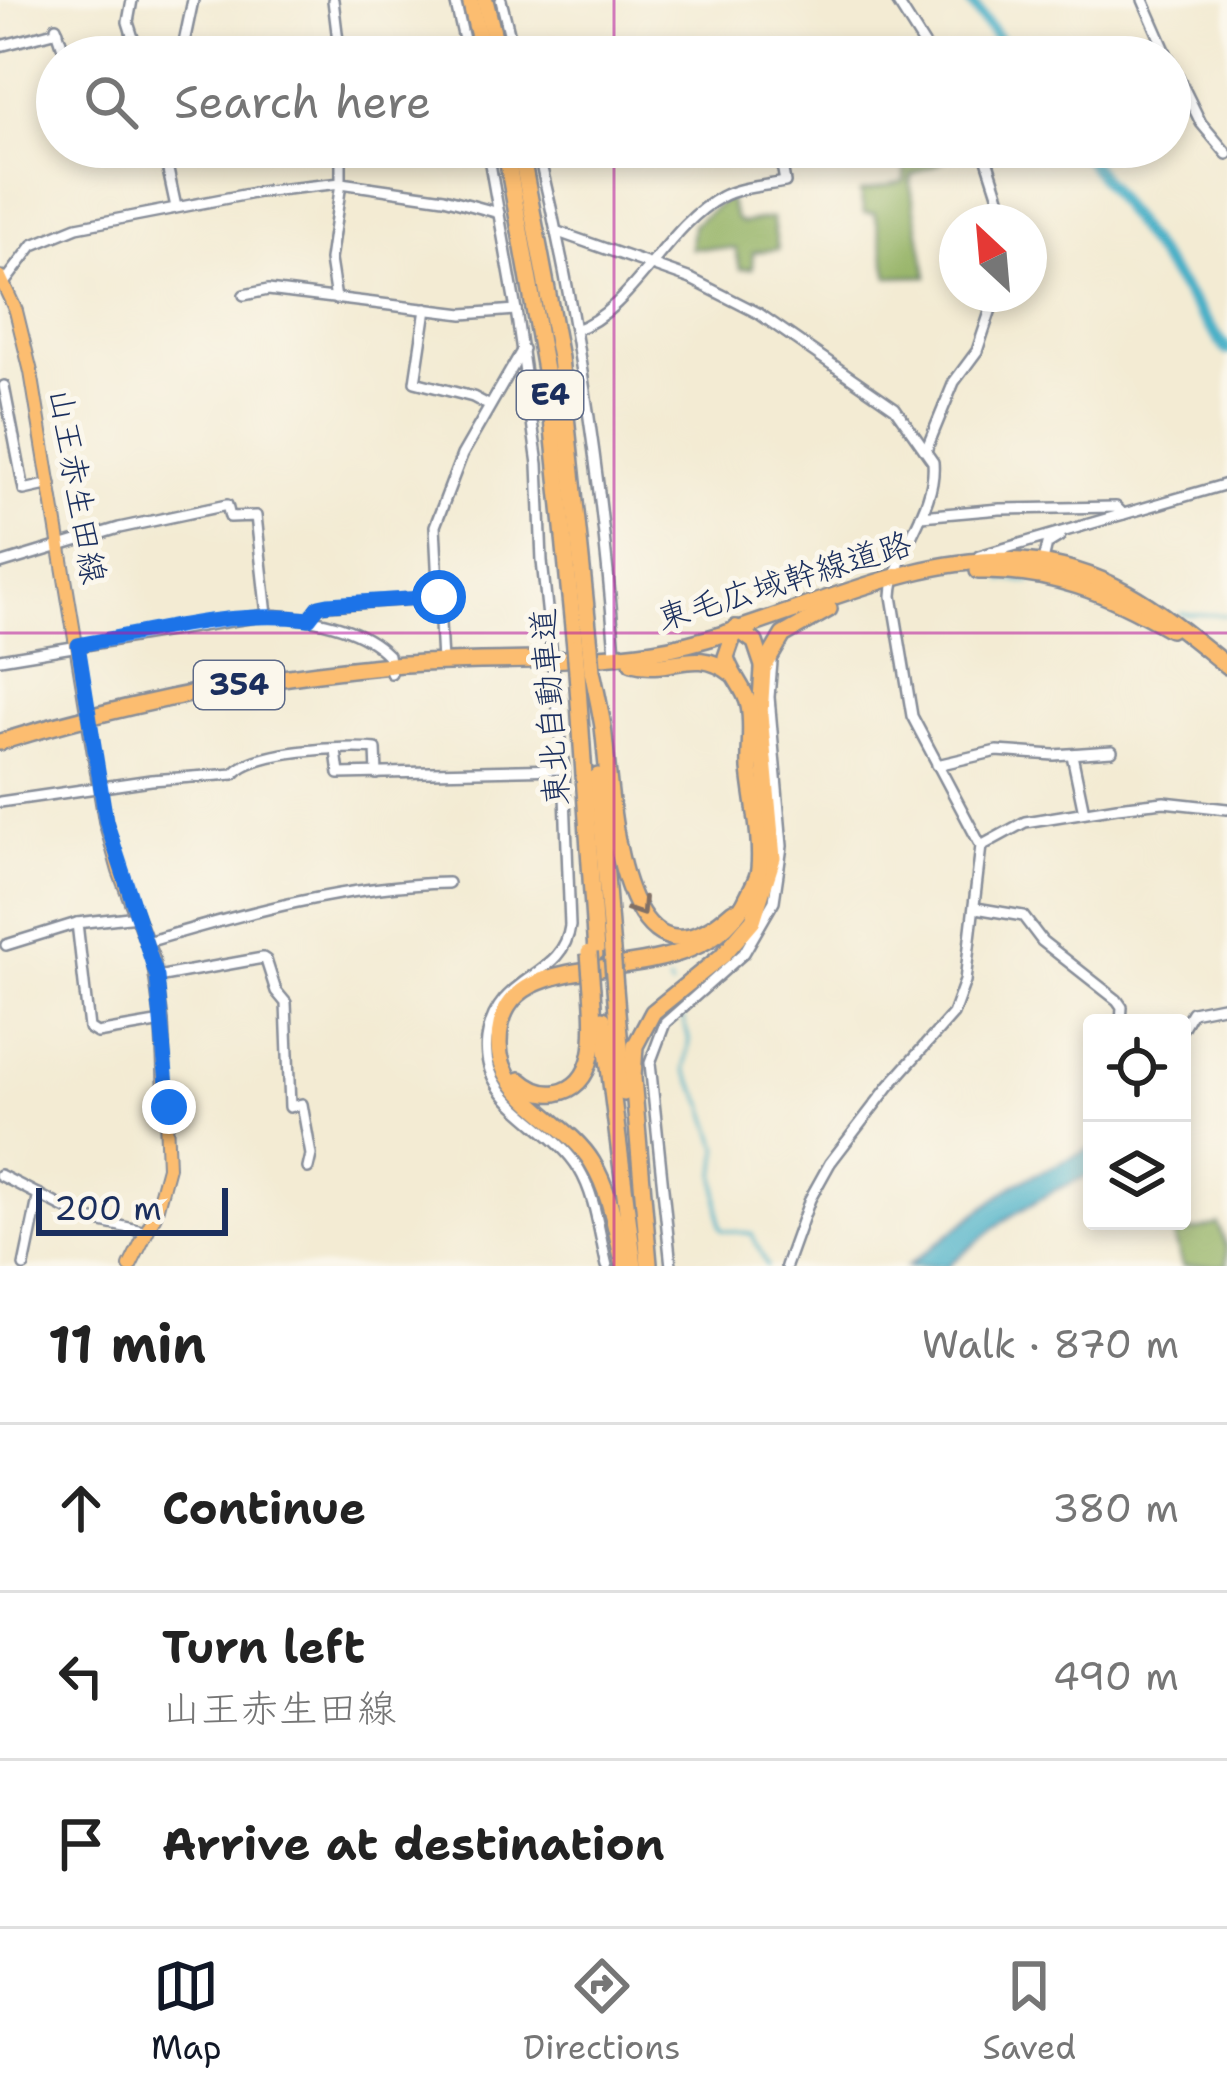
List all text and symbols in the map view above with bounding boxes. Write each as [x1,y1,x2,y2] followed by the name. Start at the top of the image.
[36,36,1191,168] search box
[78,69,144,135] icon: search
[174,72,431,132] text: Search here
[939,204,1047,312] north arrow
[517,371,583,419] road number: E4
[38,385,117,587] street label: 山王赤生田線
[651,520,917,641] street label: 東毛広域幹線道路
[412,570,466,624] route start
[520,607,579,807] street label: 東北自動車道
[194,661,284,709] road number: 354
[625,894,647,916] one-way arrow
[1083,1014,1191,1230] map controls
[1083,1014,1191,1122] button: locate
[142,1080,196,1134] route end
[1083,1122,1191,1230] button: layers
[36,1182,228,1235] scale bar
[54,1186,162,1231] text: 200 m
[48,1310,206,1378] text: 11 min
[922,1318,1179,1370] text: Walk · 870 m
[48,1475,114,1541] icon: ahead
[162,1478,366,1538] text: Continue
[1052,1482,1179,1534] text: 380 m
[162,1617,365,1677] text: Turn left
[48,1643,114,1709] icon: left
[1052,1650,1179,1702] text: 490 m
[162,1682,396,1734] text: 山王赤生田線
[48,1811,114,1877] icon: arrive
[162,1814,665,1874] text: Arrive at destination
[151,1953,222,2070] tab: Map
[523,1953,681,2070] tab: Directions
[982,1953,1076,2070] tab: Saved

